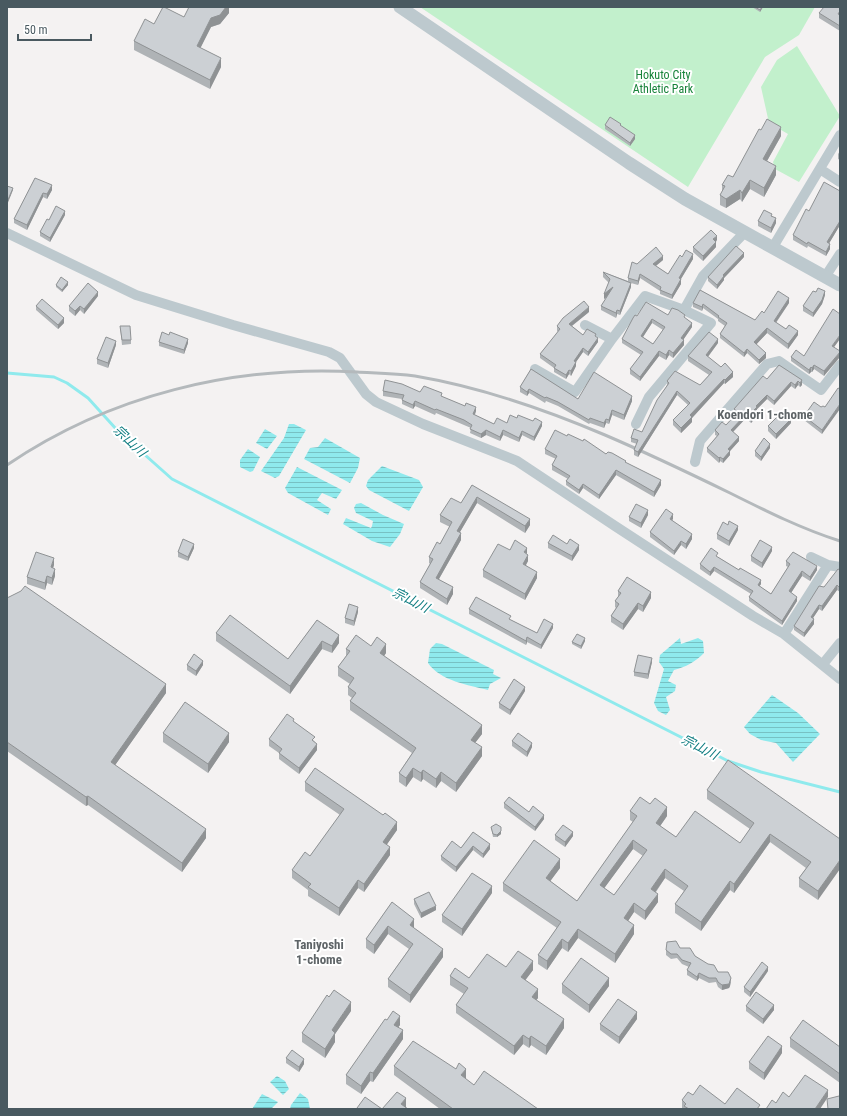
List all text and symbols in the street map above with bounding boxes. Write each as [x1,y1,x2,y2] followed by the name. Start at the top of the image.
[18,16,91,42] scale bar
[24,23,48,37] text: 50 m
[633,68,694,96] park label: Hokuto City Athletic Park
[717,407,813,422] district label: Koendori 1-chome
[111,422,151,461] water label: 宗山川
[390,584,434,616] water label: 宗山川
[679,731,723,763] water label: 宗山川
[294,937,344,967] district label: Taniyoshi 1-chome

